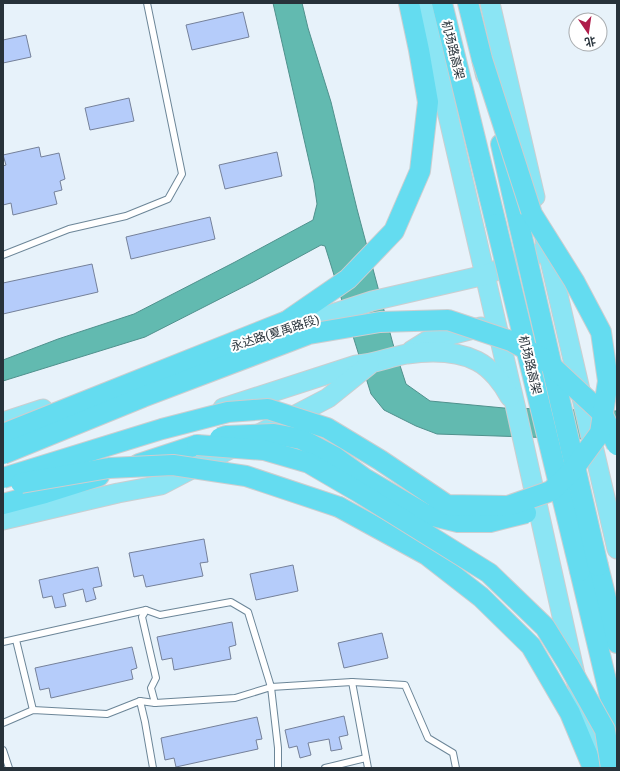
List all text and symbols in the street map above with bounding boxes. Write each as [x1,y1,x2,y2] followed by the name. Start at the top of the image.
[568,12,608,52] north arrow
[439,19,467,81] street label: 机场路高架
[584,35,597,49] text: 北
[229,312,321,354] street label: 永达路(夏禹路段)
[516,334,544,396] street label: 机场路高架

